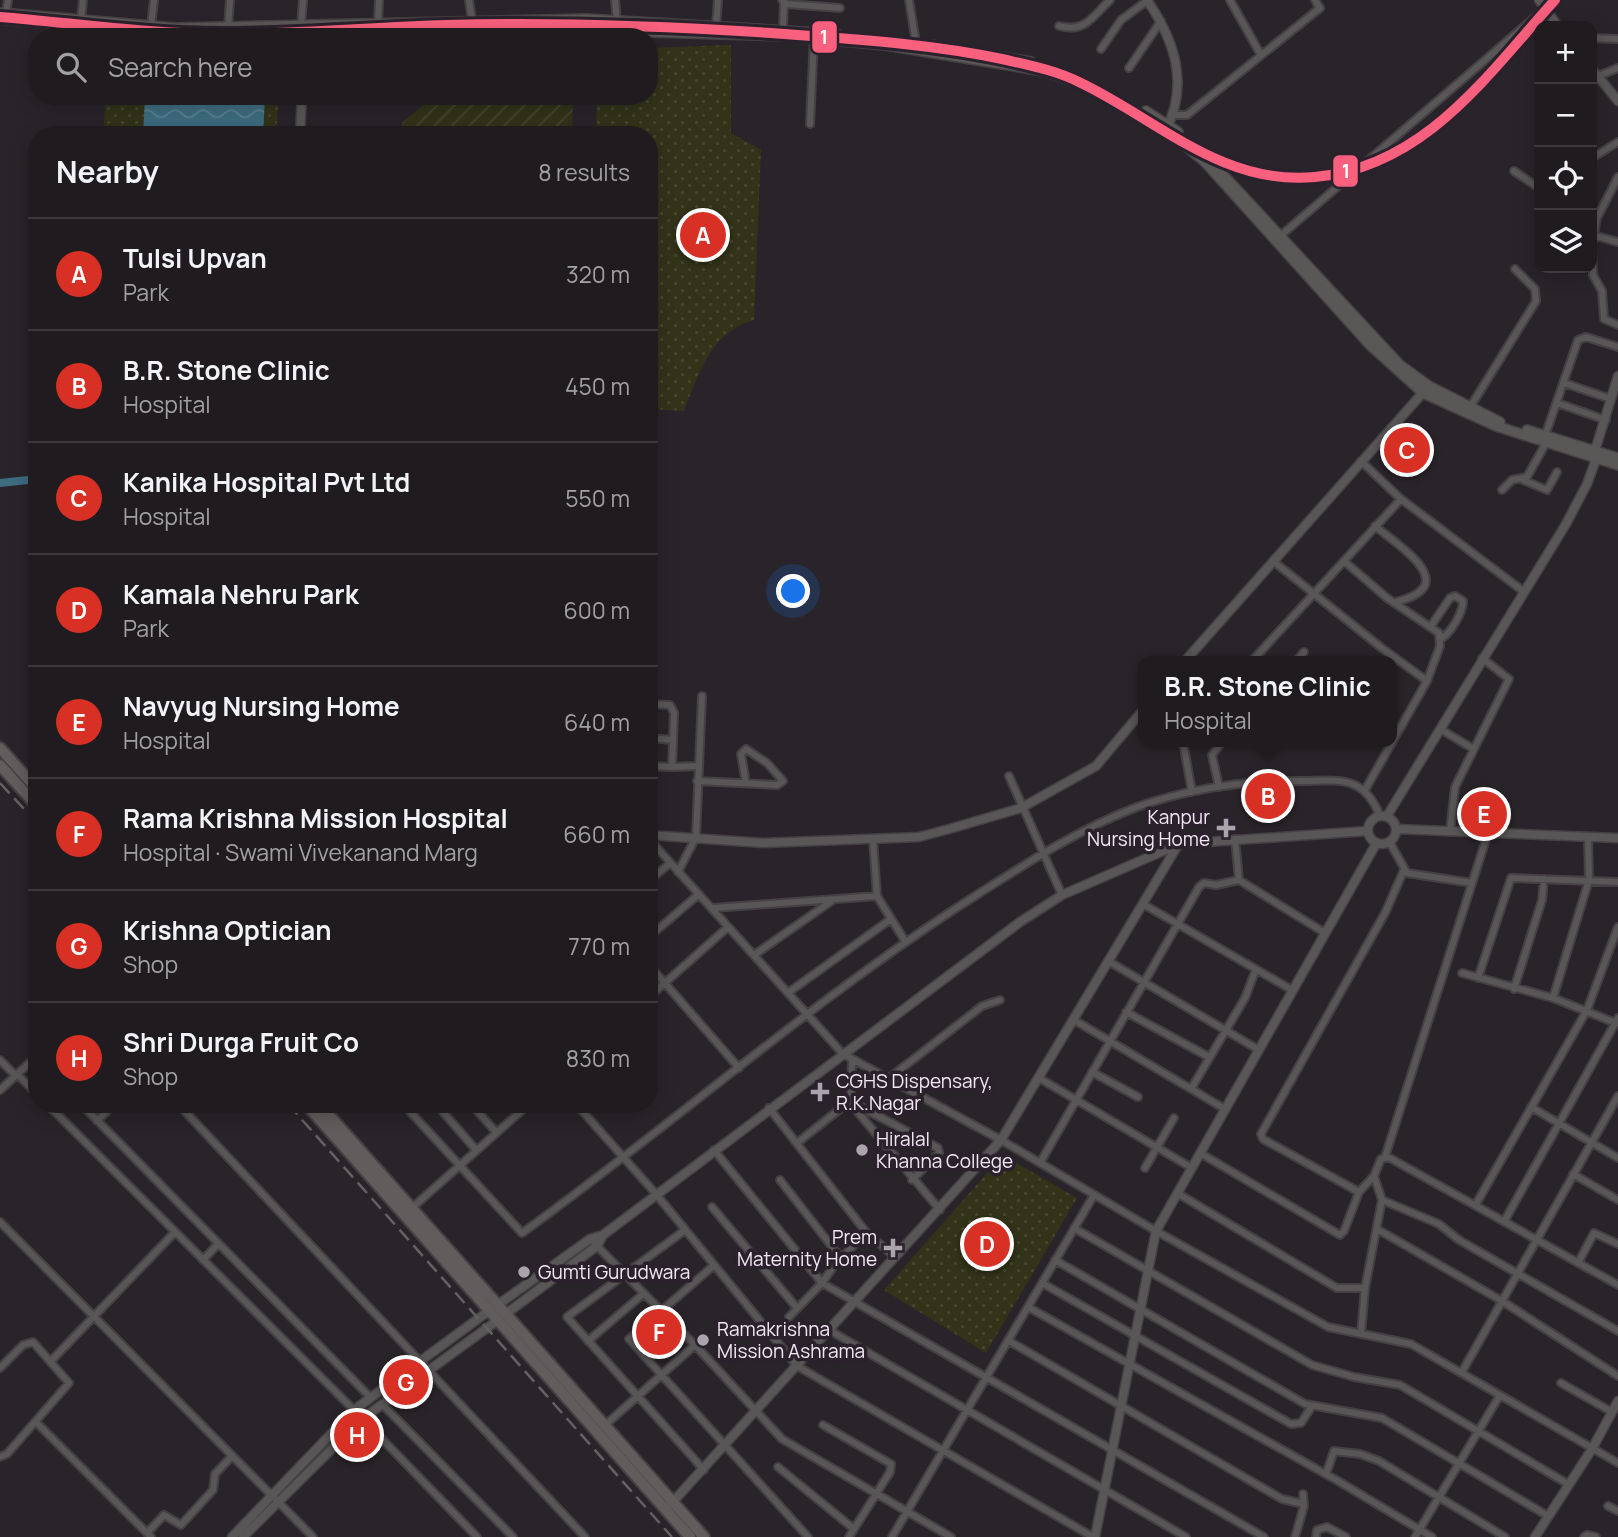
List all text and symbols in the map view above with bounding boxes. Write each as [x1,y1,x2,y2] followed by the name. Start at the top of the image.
[811,20,838,54] line badge: 1
[1534,21,1597,273] map controls
[1534,21,1597,84] button: +
[820,24,828,50] text: 1
[28,28,658,105] search box
[52,48,90,86] icon: search
[108,49,253,85] text: Search here
[1534,84,1597,147] button: −
[1534,147,1597,210] button: locate
[56,151,159,192] text: Nearby
[1332,154,1359,188] line badge: 1
[538,156,630,188] text: 8 results
[1342,158,1350,184] text: 1
[680,209,726,261] pin: A
[1534,210,1597,273] button: layers
[123,240,267,276] text: Tulsi Upvan
[71,258,87,290] text: A
[566,258,630,290] text: 320 m
[123,276,169,308] text: Park
[123,352,330,388] text: B.R. Stone Clinic
[72,370,86,402] text: B
[565,370,630,402] text: 450 m
[123,388,211,420] text: Hospital
[1384,424,1430,476] pin: C
[123,464,410,500] text: Kanika Hospital Pvt Ltd
[71,482,88,514] text: C
[565,482,630,514] text: 550 m
[123,500,211,532] text: Hospital
[776,574,810,608] your location
[123,576,359,612] text: Kamala Nehru Park
[71,594,87,626] text: D
[564,594,630,626] text: 600 m
[123,612,169,644] text: Park
[1138,656,1397,747] popup
[1164,668,1371,704] text: B.R. Stone Clinic
[123,688,400,724] text: Navyug Nursing Home
[1164,704,1252,736] text: Hospital
[72,706,86,738] text: E
[564,706,630,738] text: 640 m
[123,724,211,756] text: Hospital
[1245,770,1291,822] pin: B
[1461,788,1507,840] pin: E
[123,800,508,836] text: Rama Krishna Mission Hospital
[1087,804,1210,852] place label: Kanpur Nursing Home
[73,818,85,850] text: F
[563,818,630,850] text: 660 m
[1216,818,1236,838] marker: Kanpur Nursing Home
[123,836,478,868] text: Hospital · Swami Vivekanand Marg
[123,912,331,948] text: Krishna Optician
[71,930,87,962] text: G
[568,930,630,962] text: 770 m
[123,948,178,980] text: Shop
[123,1024,359,1060] text: Shri Durga Fruit Co
[71,1042,87,1074] text: H
[566,1042,630,1074] text: 830 m
[123,1060,178,1092] text: Shop
[836,1068,993,1116] place label: CGHS Dispensary, R.K.Nagar
[810,1082,830,1102] marker: CGHS Dispensary, R.K.Nagar
[876,1126,1013,1174] place label: Hiralal Khanna College
[854,1142,870,1158] marker: Hiralal Khanna College
[964,1218,1010,1270] pin: D
[737,1224,877,1272] place label: Prem Maternity Home
[883,1238,903,1258] marker: Prem Maternity Home
[538,1259,690,1285] place label: Gumti Gurudwara
[516,1264,532,1280] marker: Gumti Gurudwara
[636,1306,682,1358] pin: F
[717,1316,865,1364] place label: Ramakrishna Mission Ashrama
[695,1332,711,1348] marker: Ramakrishna Mission Ashrama
[383,1356,429,1408] pin: G
[334,1409,380,1461] pin: H

